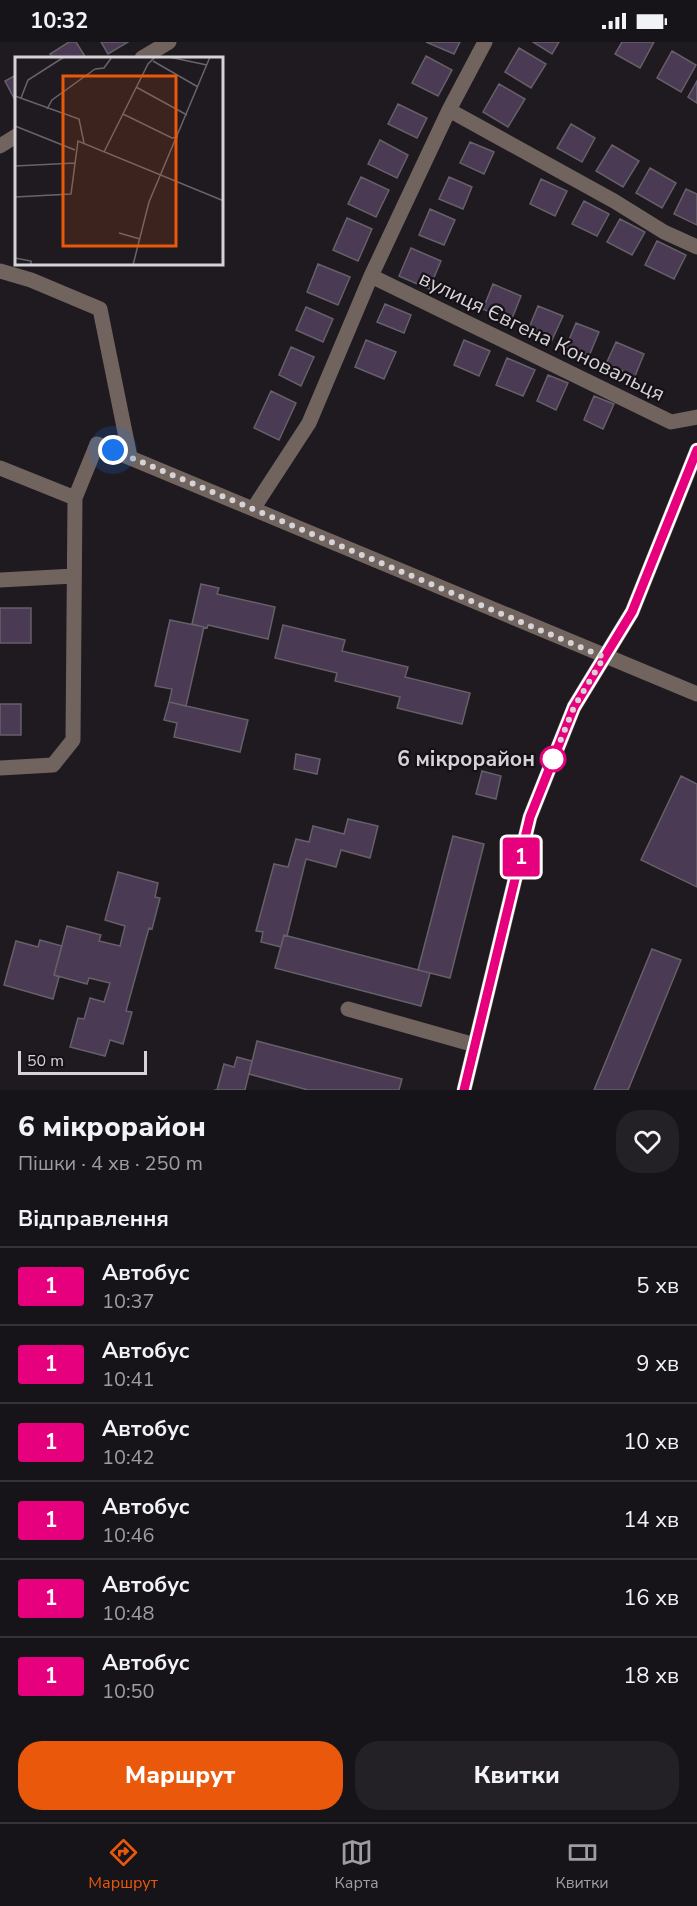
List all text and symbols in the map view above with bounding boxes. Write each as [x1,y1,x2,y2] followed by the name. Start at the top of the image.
[30,6,88,36] text: 10:32
[15,57,224,266] inset map
[414,264,670,408] street label: вулиця Євгена Коновальця
[98,435,128,465] your location
[397,745,535,773] place label: 6 мікрорайон
[540,746,566,772] marker: 6 мікрорайон
[502,838,540,876] line badge: 1
[515,843,527,871] text: 1
[18,1048,147,1076] scale bar
[27,1050,64,1072] text: 50 m
[18,1108,206,1146] text: 6 мікрорайон
[616,1110,679,1173] button: heart
[18,1150,203,1177] text: Пішки · 4 хв · 250 m
[18,1204,169,1234] text: Відправлення
[102,1258,190,1288] text: Автобус
[636,1271,679,1301] text: 5 хв
[45,1272,57,1300] text: 1
[102,1288,155,1315] text: 10:37
[102,1336,190,1366] text: Автобус
[636,1349,679,1379] text: 9 хв
[45,1350,57,1378] text: 1
[102,1366,155,1393] text: 10:41
[102,1414,190,1444] text: Автобус
[623,1427,679,1457] text: 10 хв
[45,1428,57,1456] text: 1
[102,1444,155,1471] text: 10:42
[102,1492,190,1522] text: Автобус
[623,1505,679,1535] text: 14 хв
[45,1506,57,1534] text: 1
[102,1522,155,1549] text: 10:46
[102,1570,190,1600] text: Автобус
[623,1583,679,1613] text: 16 хв
[45,1584,57,1612] text: 1
[102,1600,155,1627] text: 10:48
[102,1648,190,1678] text: Автобус
[623,1661,679,1691] text: 18 хв
[45,1662,57,1690] text: 1
[102,1678,155,1705] text: 10:50
[18,1741,343,1810] button: Маршрут
[355,1741,679,1810] button: Квитки
[88,1836,158,1894] tab: Маршрут
[335,1836,379,1894] tab: Карта
[555,1836,609,1894] tab: Квитки

